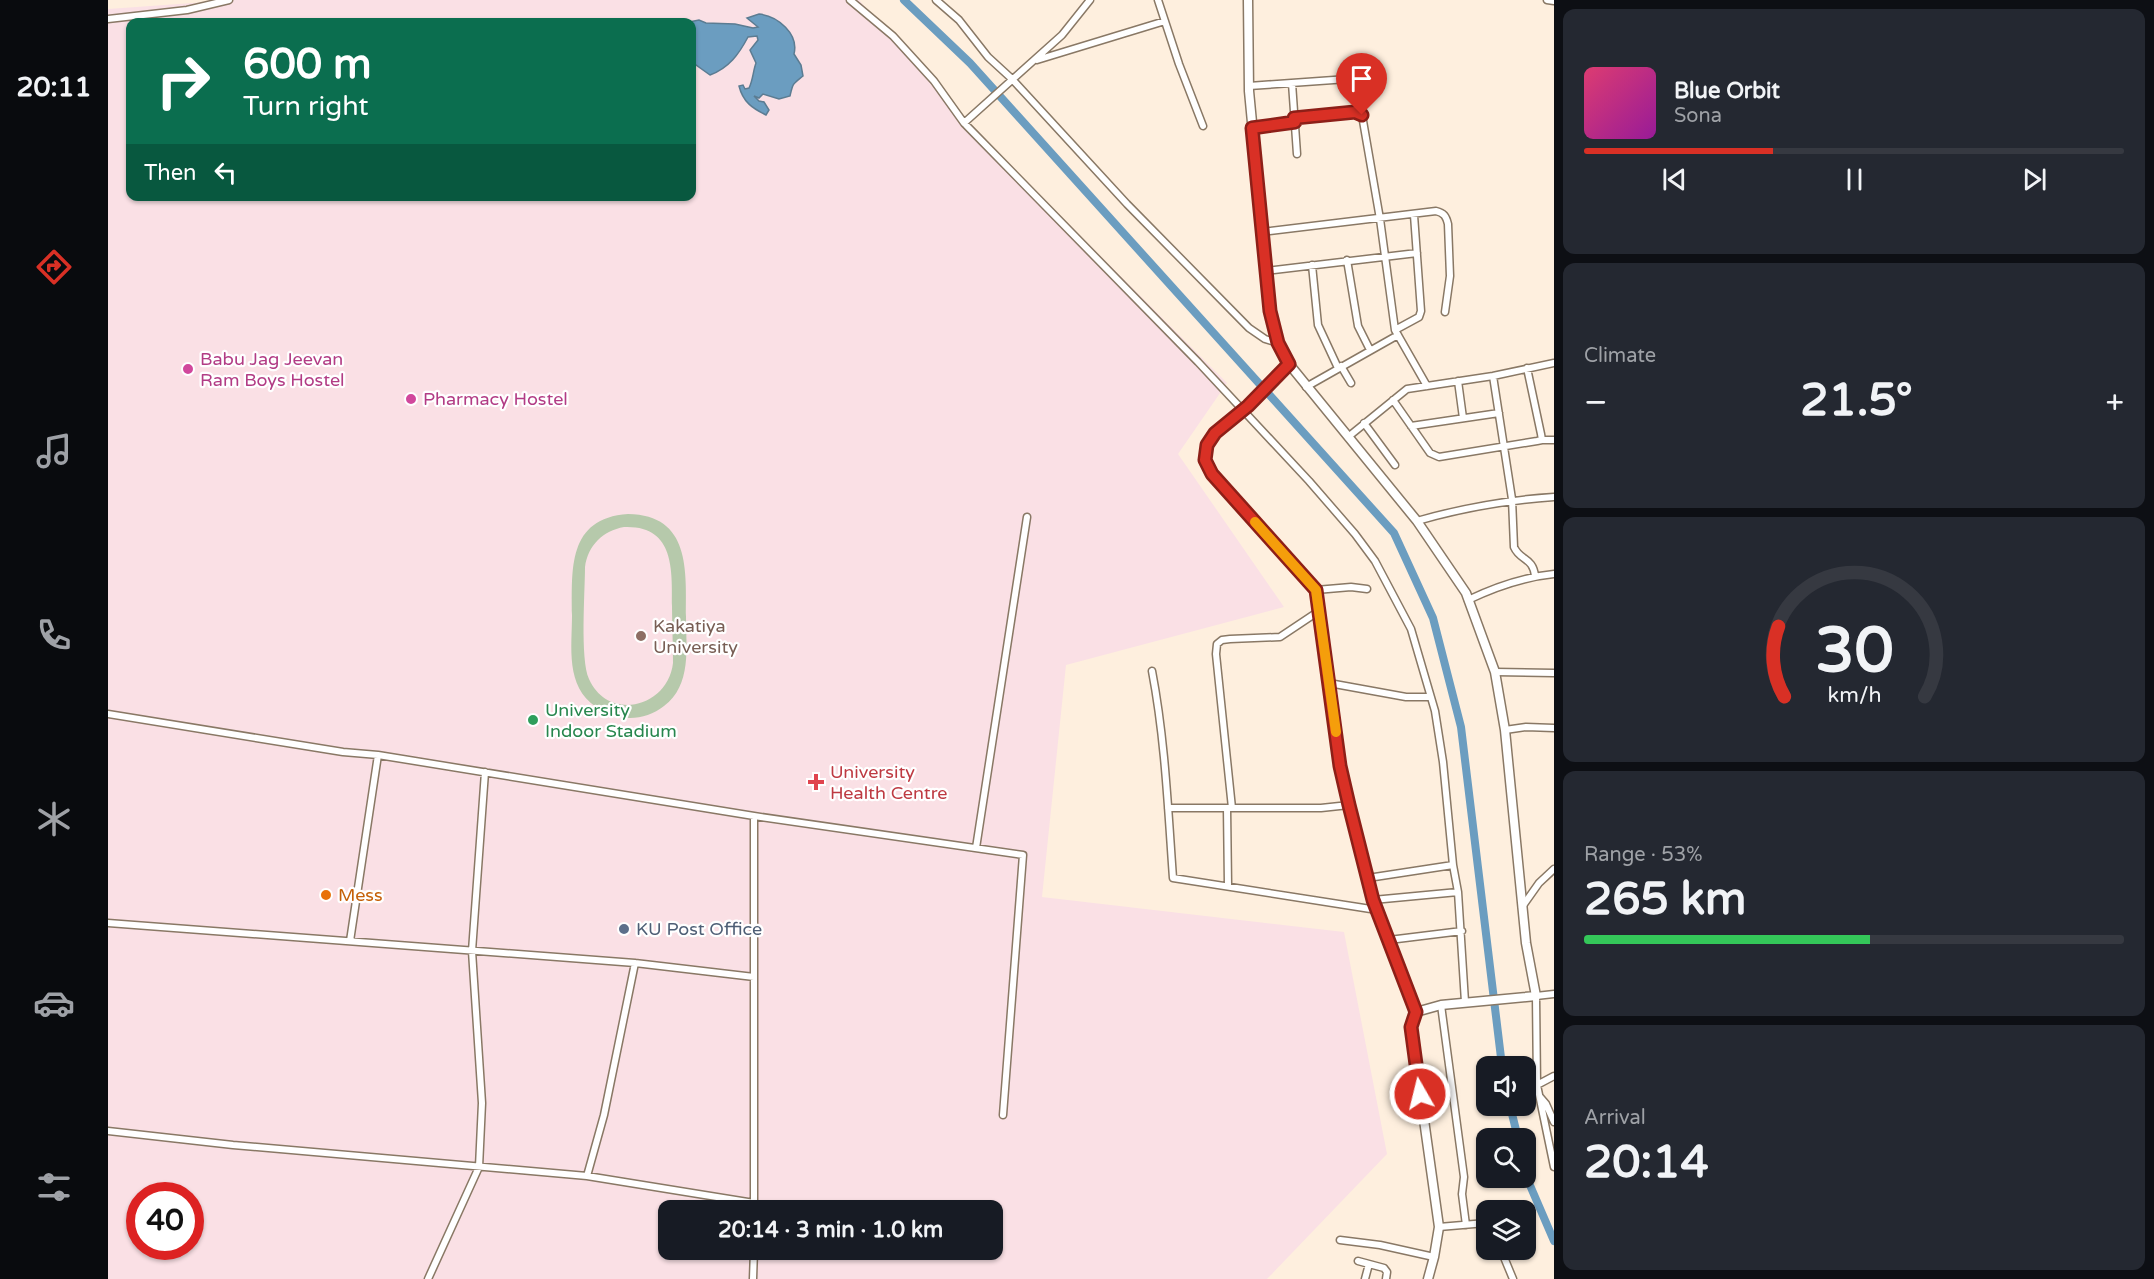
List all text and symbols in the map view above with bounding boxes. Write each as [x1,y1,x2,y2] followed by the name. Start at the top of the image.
[243,39,372,90] text: 600 m
[144,42,222,120] icon: right
[1336,53,1387,115] pin
[1345,62,1378,95] icon: arrive
[17,71,91,104] text: 20:11
[1674,78,1780,104] text: Blue Orbit
[243,90,369,123] text: Turn right
[1674,104,1722,128] text: Sona
[209,156,242,189] icon: left
[144,160,197,186] text: Then
[1658,163,1691,196] icon: previous
[1838,163,1871,196] icon: pause
[2018,163,2051,196] icon: next
[33,246,75,288] icon: directions
[1584,344,1656,368] text: Climate
[200,348,345,391] place label: Babu Jag Jeevan Ram Boys Hostel
[181,362,195,376] marker: Babu Jag Jeevan Ram Boys Hostel
[1800,374,1913,428] text: 21.5°
[1584,383,1608,422] text: −
[2105,383,2124,422] text: +
[423,388,568,410] place label: Pharmacy Hostel
[404,392,418,406] marker: Pharmacy Hostel
[33,430,75,472] icon: music
[33,614,75,656] icon: phone
[1815,614,1893,689] text: 30
[653,615,738,658] place label: Kakatiya University
[634,629,648,643] marker: Kakatiya University
[1827,682,1881,708] text: km/h
[545,699,677,742] place label: University Indoor Stadium
[526,713,540,727] marker: University Indoor Stadium
[830,761,948,804] place label: University Health Centre
[807,773,825,791] marker: University Health Centre
[33,798,75,840] icon: climate
[1584,843,1703,867] text: Range · 53%
[1584,873,1746,927] text: 265 km
[338,884,383,906] place label: Mess
[319,888,333,902] marker: Mess
[636,918,762,940] place label: KU Post Office
[617,922,631,936] marker: KU Post Office
[33,982,75,1024] icon: car
[1476,1056,1536,1260] map controls
[1476,1056,1536,1116] button: sound
[1388,1062,1452,1126] position arrow
[1584,1106,1646,1130] text: Arrival
[1476,1128,1536,1188] button: search
[1584,1136,1709,1190] text: 20:14
[33,1166,75,1208] icon: filters
[126,1182,204,1260] speed limit sign: 40
[1476,1200,1536,1260] button: layers
[718,1217,943,1243] text: 20:14 · 3 min · 1.0 km

